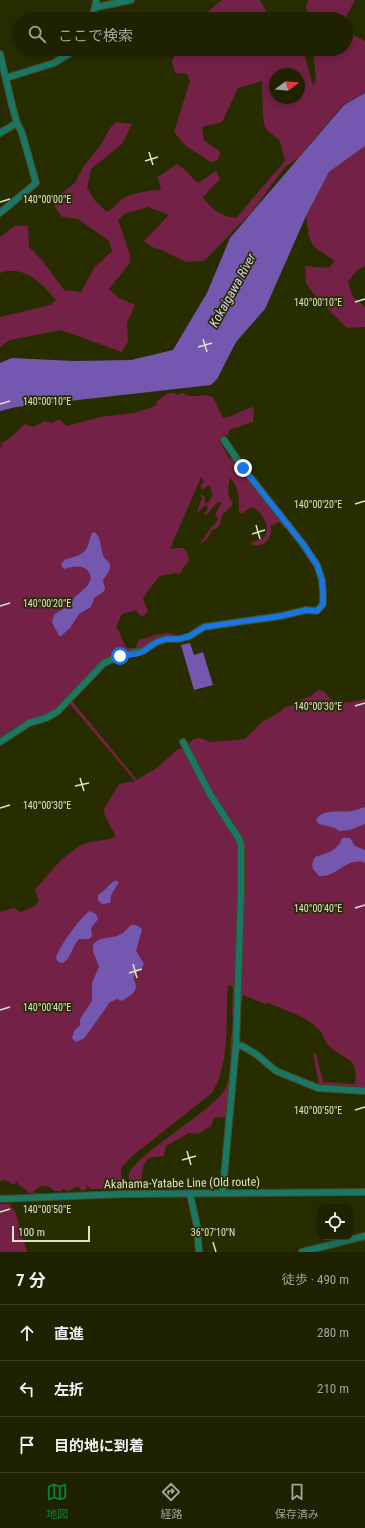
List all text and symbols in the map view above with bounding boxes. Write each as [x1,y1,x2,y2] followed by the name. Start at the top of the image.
[12,12,353,56] search box
[26,23,48,45] icon: search
[58,27,133,45] text: ここで検索
[269,68,305,104] north arrow
[23,194,71,205] text: 140°00'00"E
[206,250,259,330] water label: Kokaigawa River
[294,297,342,308] text: 140°00'10"E
[23,396,71,407] text: 140°00'10"E
[234,459,252,477] route end
[294,499,342,510] text: 140°00'20"E
[23,598,71,609] text: 140°00'20"E
[111,647,129,665] route start
[294,701,342,712] text: 140°00'30"E
[23,800,71,811] text: 140°00'30"E
[294,903,342,914] text: 140°00'40"E
[23,1002,71,1013] text: 140°00'40"E
[294,1105,342,1116] text: 140°00'50"E
[104,1175,260,1191] street label: Akahama-Yatabe Line (Old route)
[23,1204,71,1215] text: 140°00'50"E
[317,1204,353,1240] map controls
[317,1204,353,1240] button: locate
[12,1224,90,1243] scale bar
[18,1226,45,1239] text: 100 m
[191,1227,235,1238] text: 36°07'10"N
[16,1270,46,1290] text: 7 分
[282,1272,349,1287] text: 徒歩 · 490 m
[16,1322,38,1344] icon: ahead
[54,1325,84,1343] text: 直進
[317,1325,349,1340] text: 280 m
[16,1378,38,1400] icon: left
[54,1381,84,1399] text: 左折
[317,1381,349,1396] text: 210 m
[16,1434,38,1456] icon: arrive
[54,1437,144,1455] text: 目的地に到着
[46,1481,68,1521] tab: 地図
[160,1481,182,1521] tab: 経路
[275,1481,319,1521] tab: 保存済み

